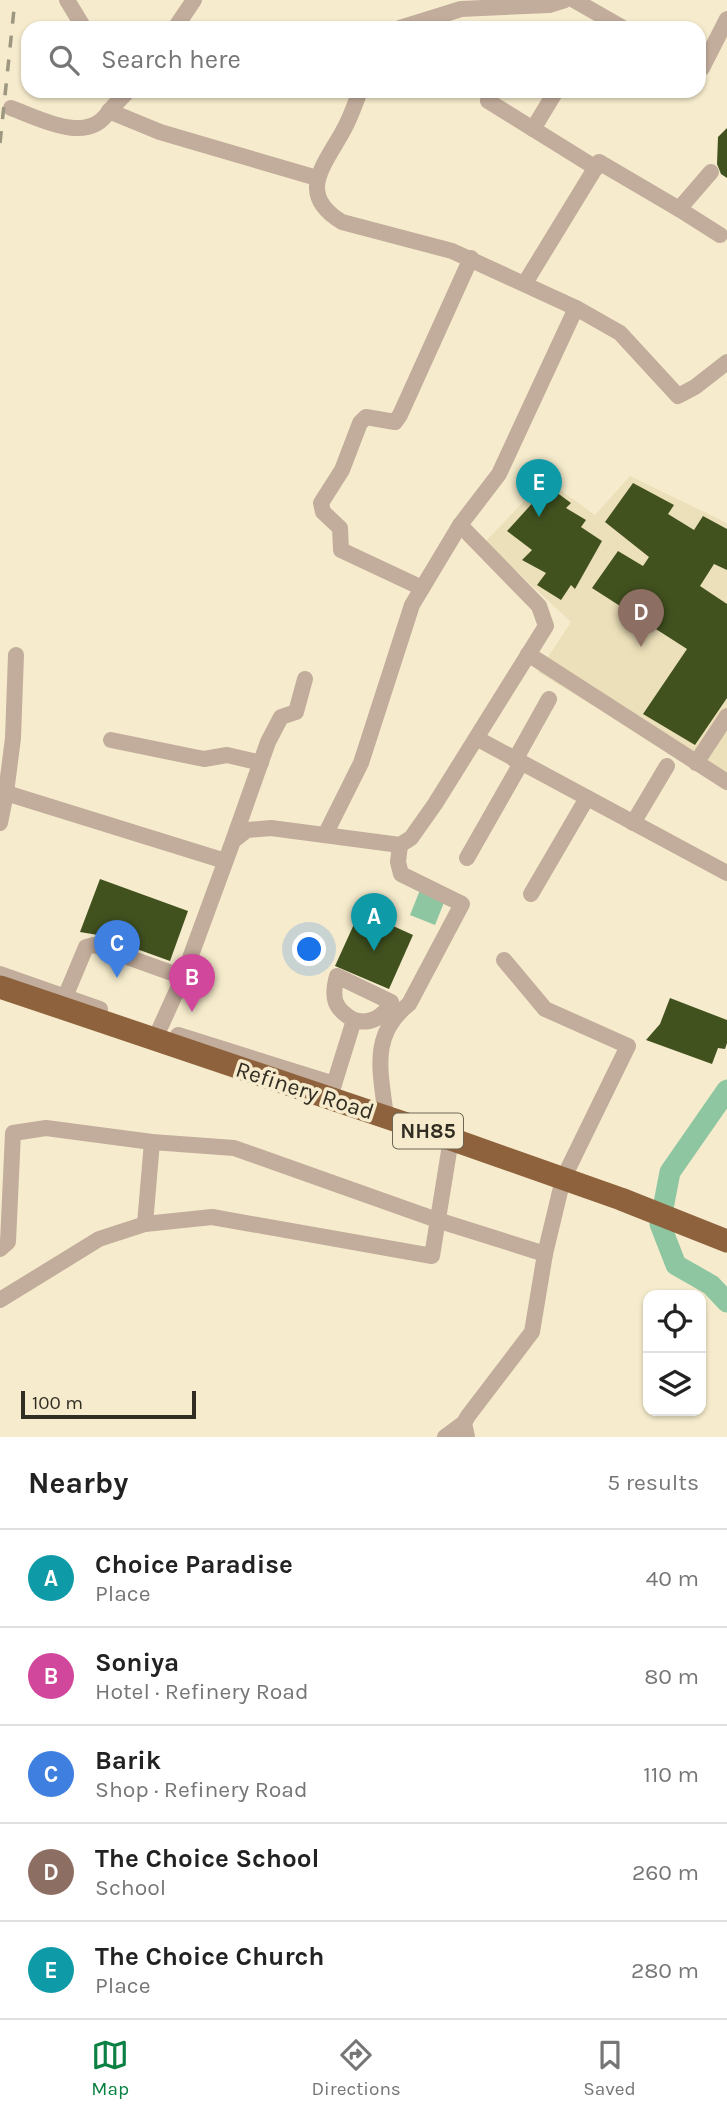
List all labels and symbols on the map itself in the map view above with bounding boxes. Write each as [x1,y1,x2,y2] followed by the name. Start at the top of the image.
[516,459,562,517] pin: E
[618,589,664,647] pin: D
[351,893,397,951] pin: A
[94,920,140,978] pin: C
[292,932,326,966] your location
[169,954,215,1012] pin: B
[232,1055,377,1126] street label: Refinery Road
[393,1114,463,1148] road number: NH85
[21,1388,196,1420] scale bar

